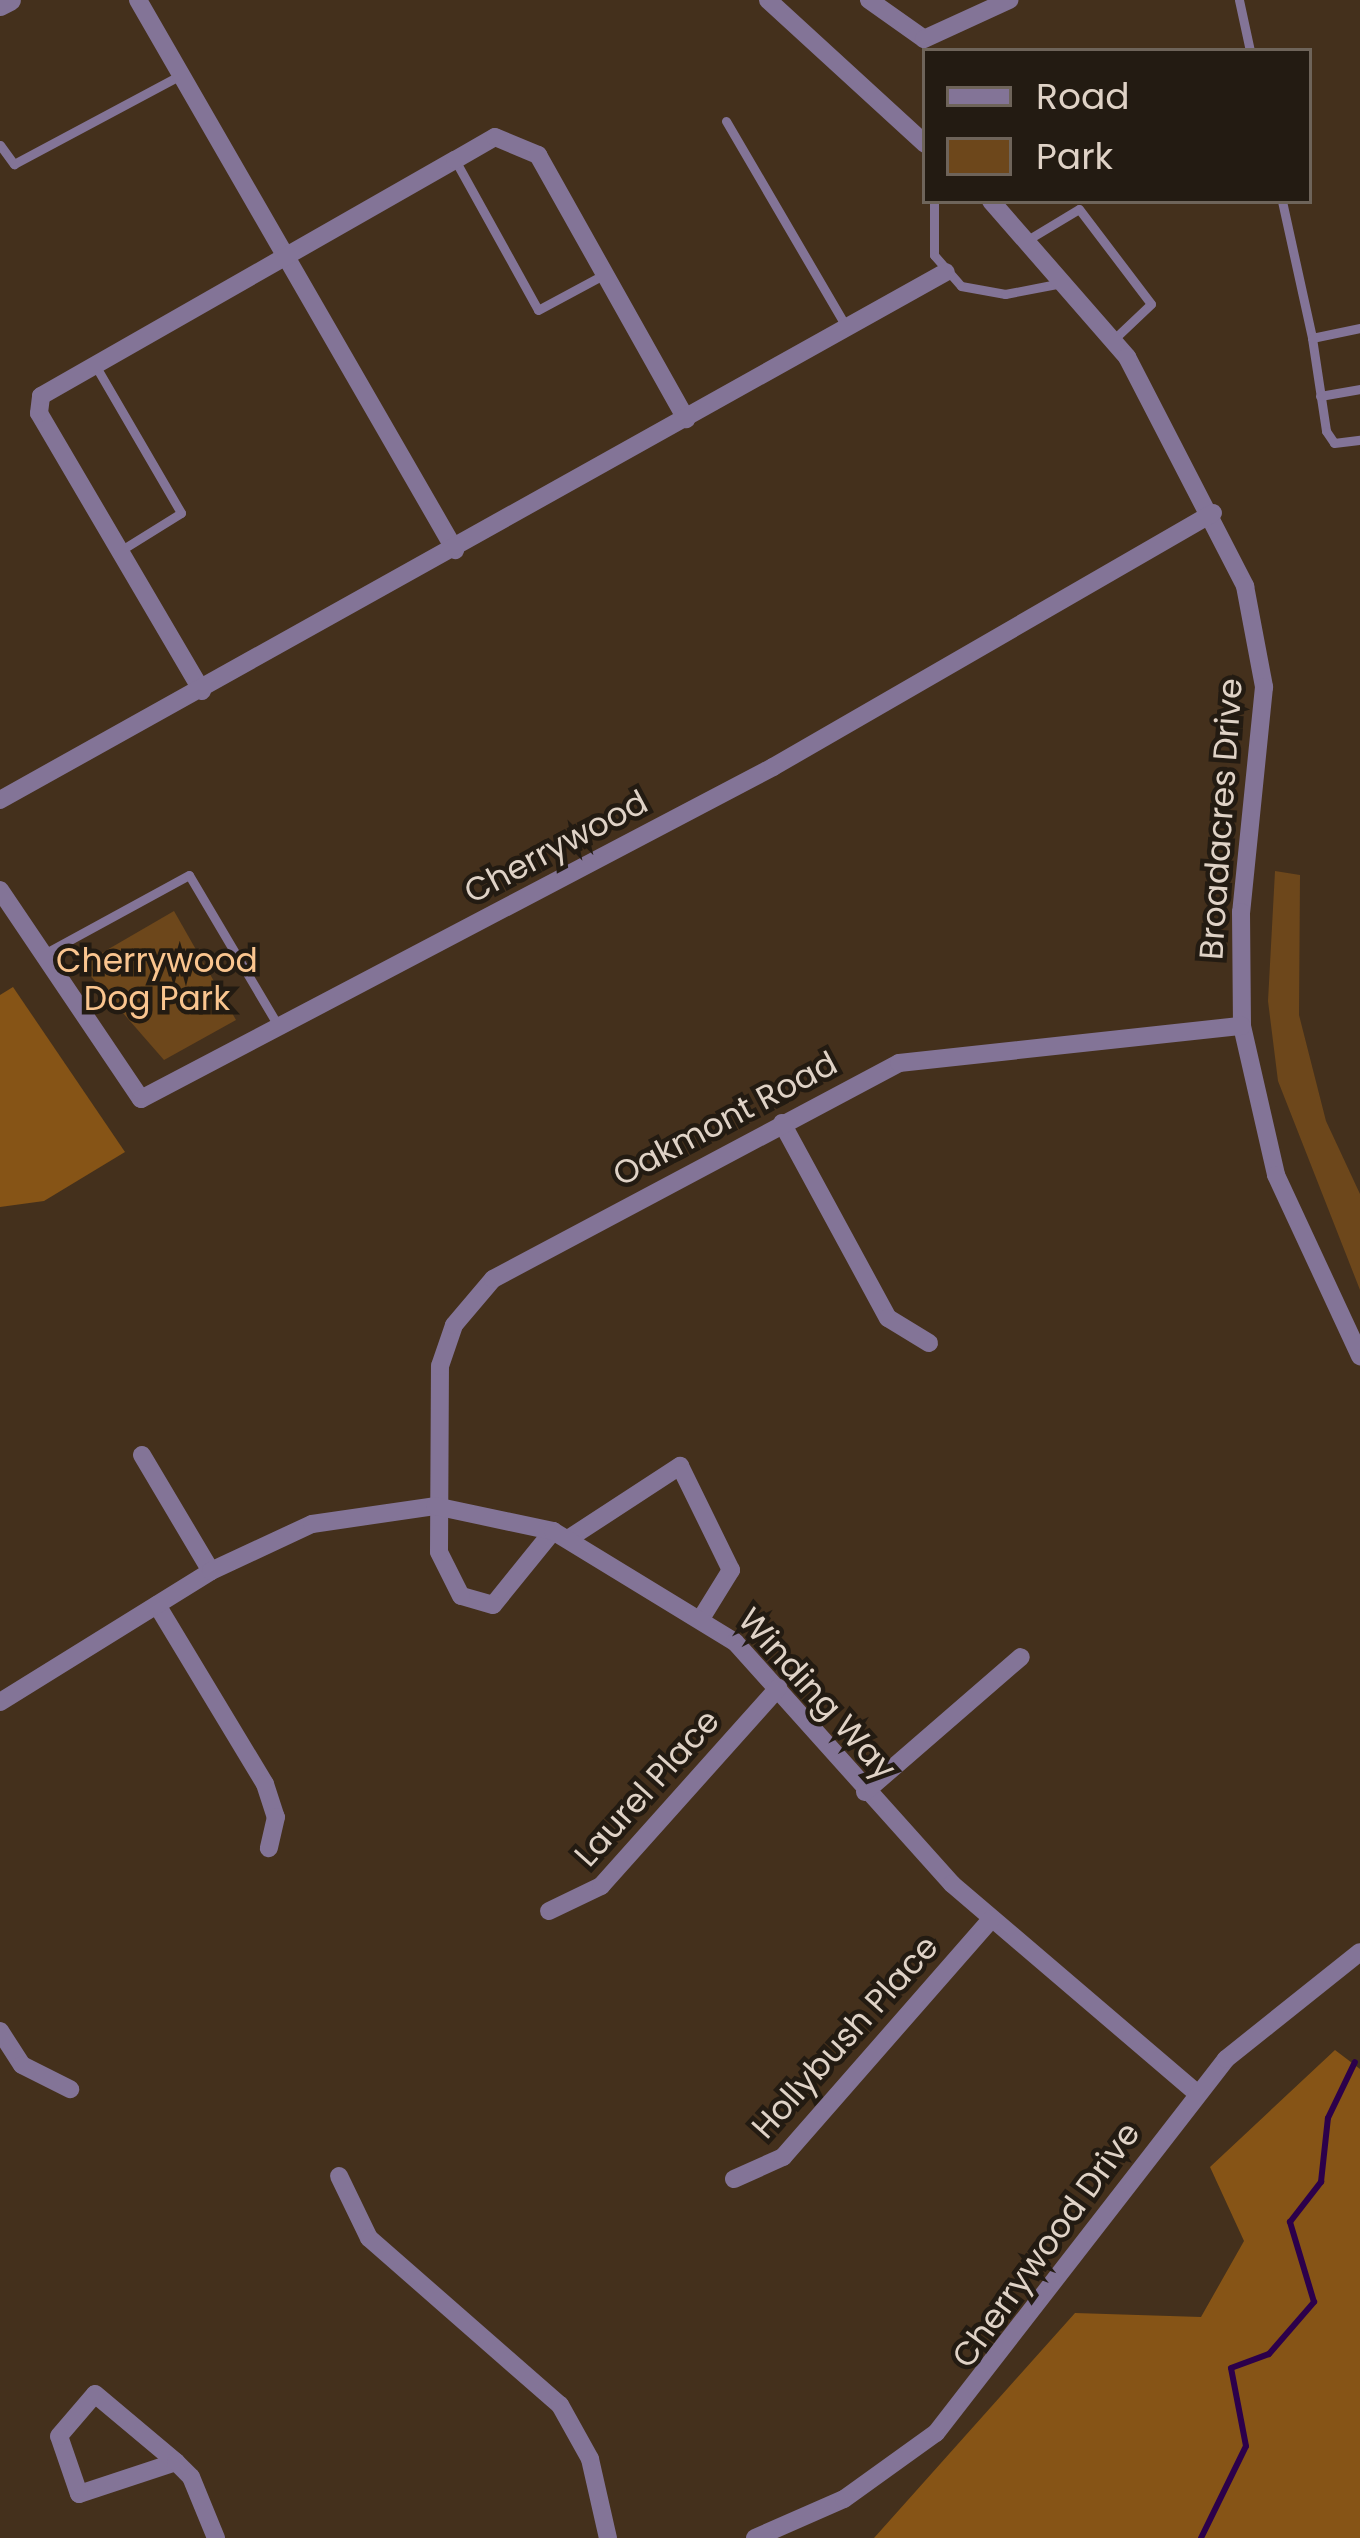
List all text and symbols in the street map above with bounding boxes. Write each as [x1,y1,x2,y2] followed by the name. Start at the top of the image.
[922,48,1312,204] legend
[1036,71,1130,122] text: Road
[1036,131,1113,182] text: Park
[1191,677,1251,961] street label: Broadacres Drive
[458,782,654,912] street label: Cherrywood
[56,941,258,1019] park label: Cherrywood Dog Park
[606,1043,844,1195] street label: Oakmont Road
[730,1600,904,1788] street label: Winding Way
[566,1701,728,1875] street label: Laurel Place
[744,1927,946,2147] street label: Hollybush Place
[944,2115,1148,2375] street label: Cherrywood Drive

